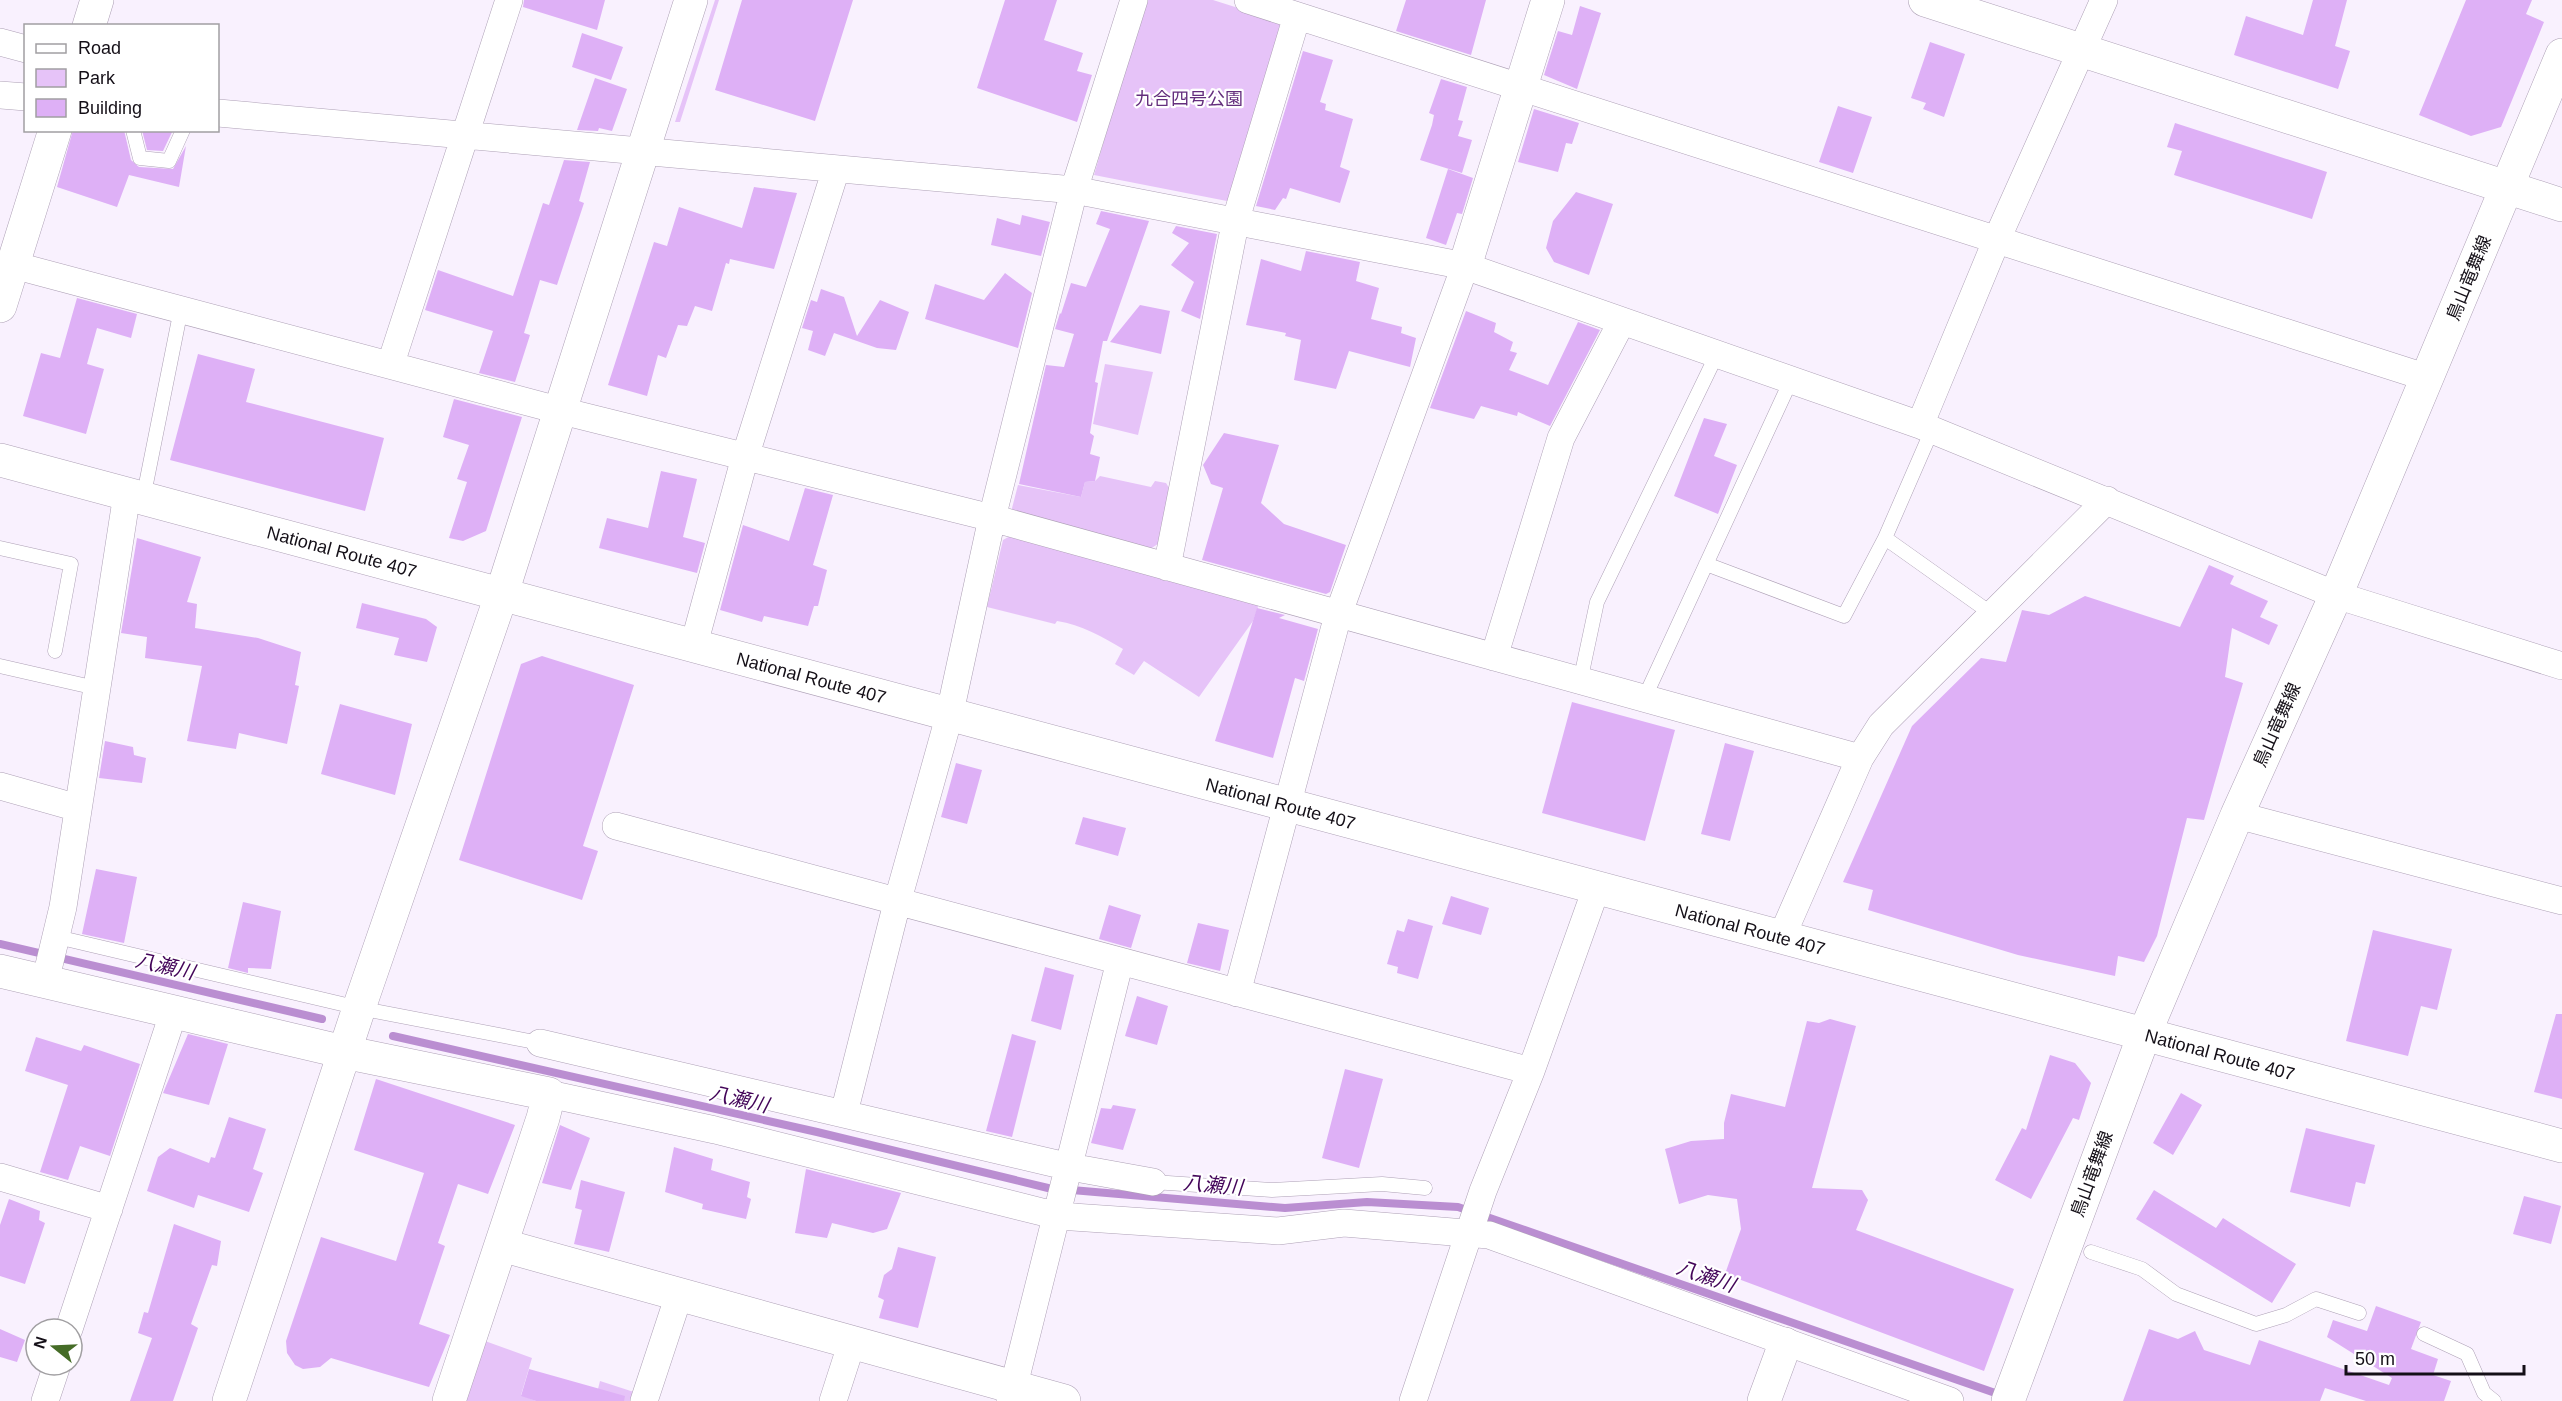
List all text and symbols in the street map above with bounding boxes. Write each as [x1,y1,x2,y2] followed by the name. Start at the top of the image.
[24,24,219,132] legend
[78,38,121,58] text: Road
[78,68,116,88] text: Park
[1135,89,1243,109] park label: 九合四号公園
[78,98,142,118] text: Building
[2443,233,2495,323] street label: 鳥山竜舞線
[265,522,419,582] street label: National Route 407
[734,648,888,708] street label: National Route 407
[2250,680,2304,770] street label: 鳥山竜舞線
[1204,774,1358,834] street label: National Route 407
[1673,900,1827,959] street label: National Route 407
[133,949,199,984] water label: 八瀬川
[2143,1025,2297,1084] street label: National Route 407
[707,1082,773,1117] water label: 八瀬川
[2067,1128,2117,1220] street label: 鳥山竜舞線
[1182,1171,1246,1199] water label: 八瀬川
[1674,1256,1740,1297] water label: 八瀬川
[24,1317,84,1377] north arrow
[30,1334,50,1351] text: N
[2346,1338,2524,1376] scale bar
[2355,1349,2395,1369] text: 50 m

